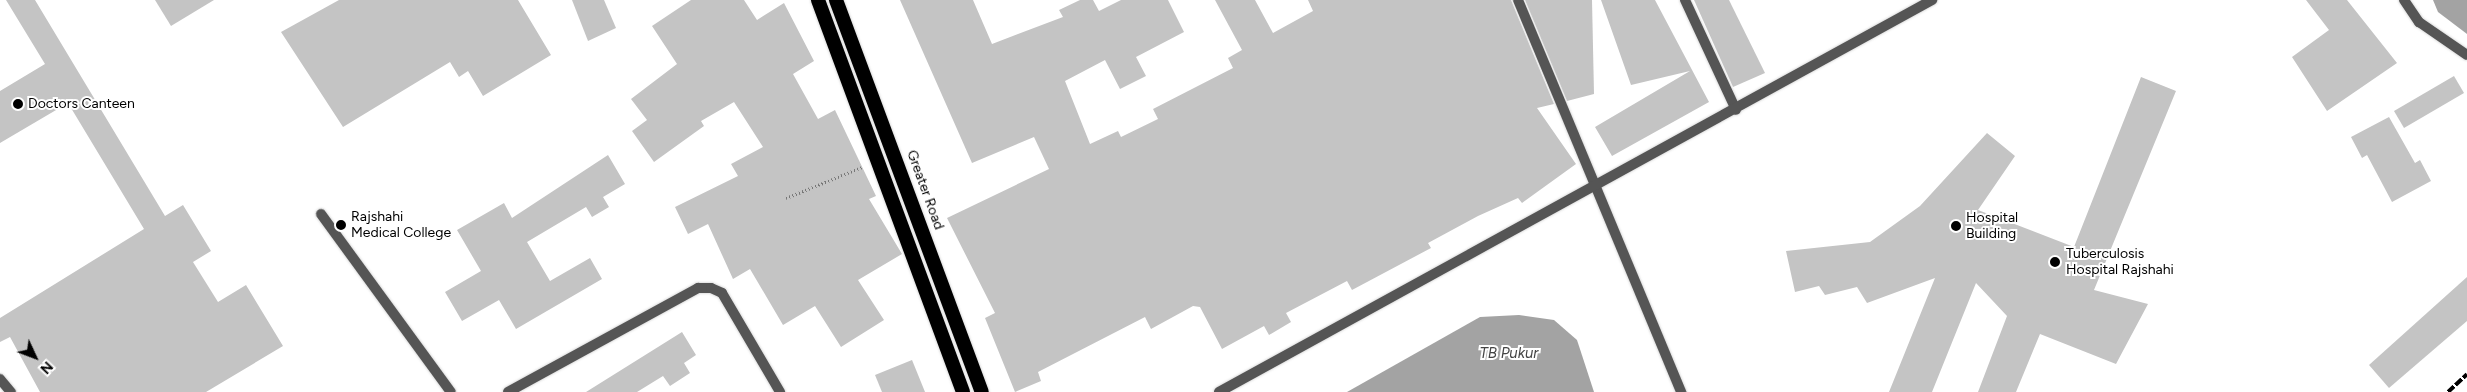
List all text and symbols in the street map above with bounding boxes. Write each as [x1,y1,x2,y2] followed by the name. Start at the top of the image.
[28,96,135,112] place label: Doctors Canteen
[12,98,24,110] marker: Doctors Canteen
[903,148,947,232] street label: Greater Road
[351,209,451,242] place label: Rajshahi Medical College
[1966,210,2018,242] place label: Hospital Building
[335,219,347,231] marker: Rajshahi Medical College
[1950,220,1962,232] marker: Hospital Building
[2066,246,2174,278] place label: Tuberculosis Hospital Rajshahi
[2048,255,2062,269] marker: Tuberculosis Hospital Rajshahi
[10,332,60,382] north arrow
[1480,345,1538,363] water label: TB Pukur
[36,358,56,377] text: N

